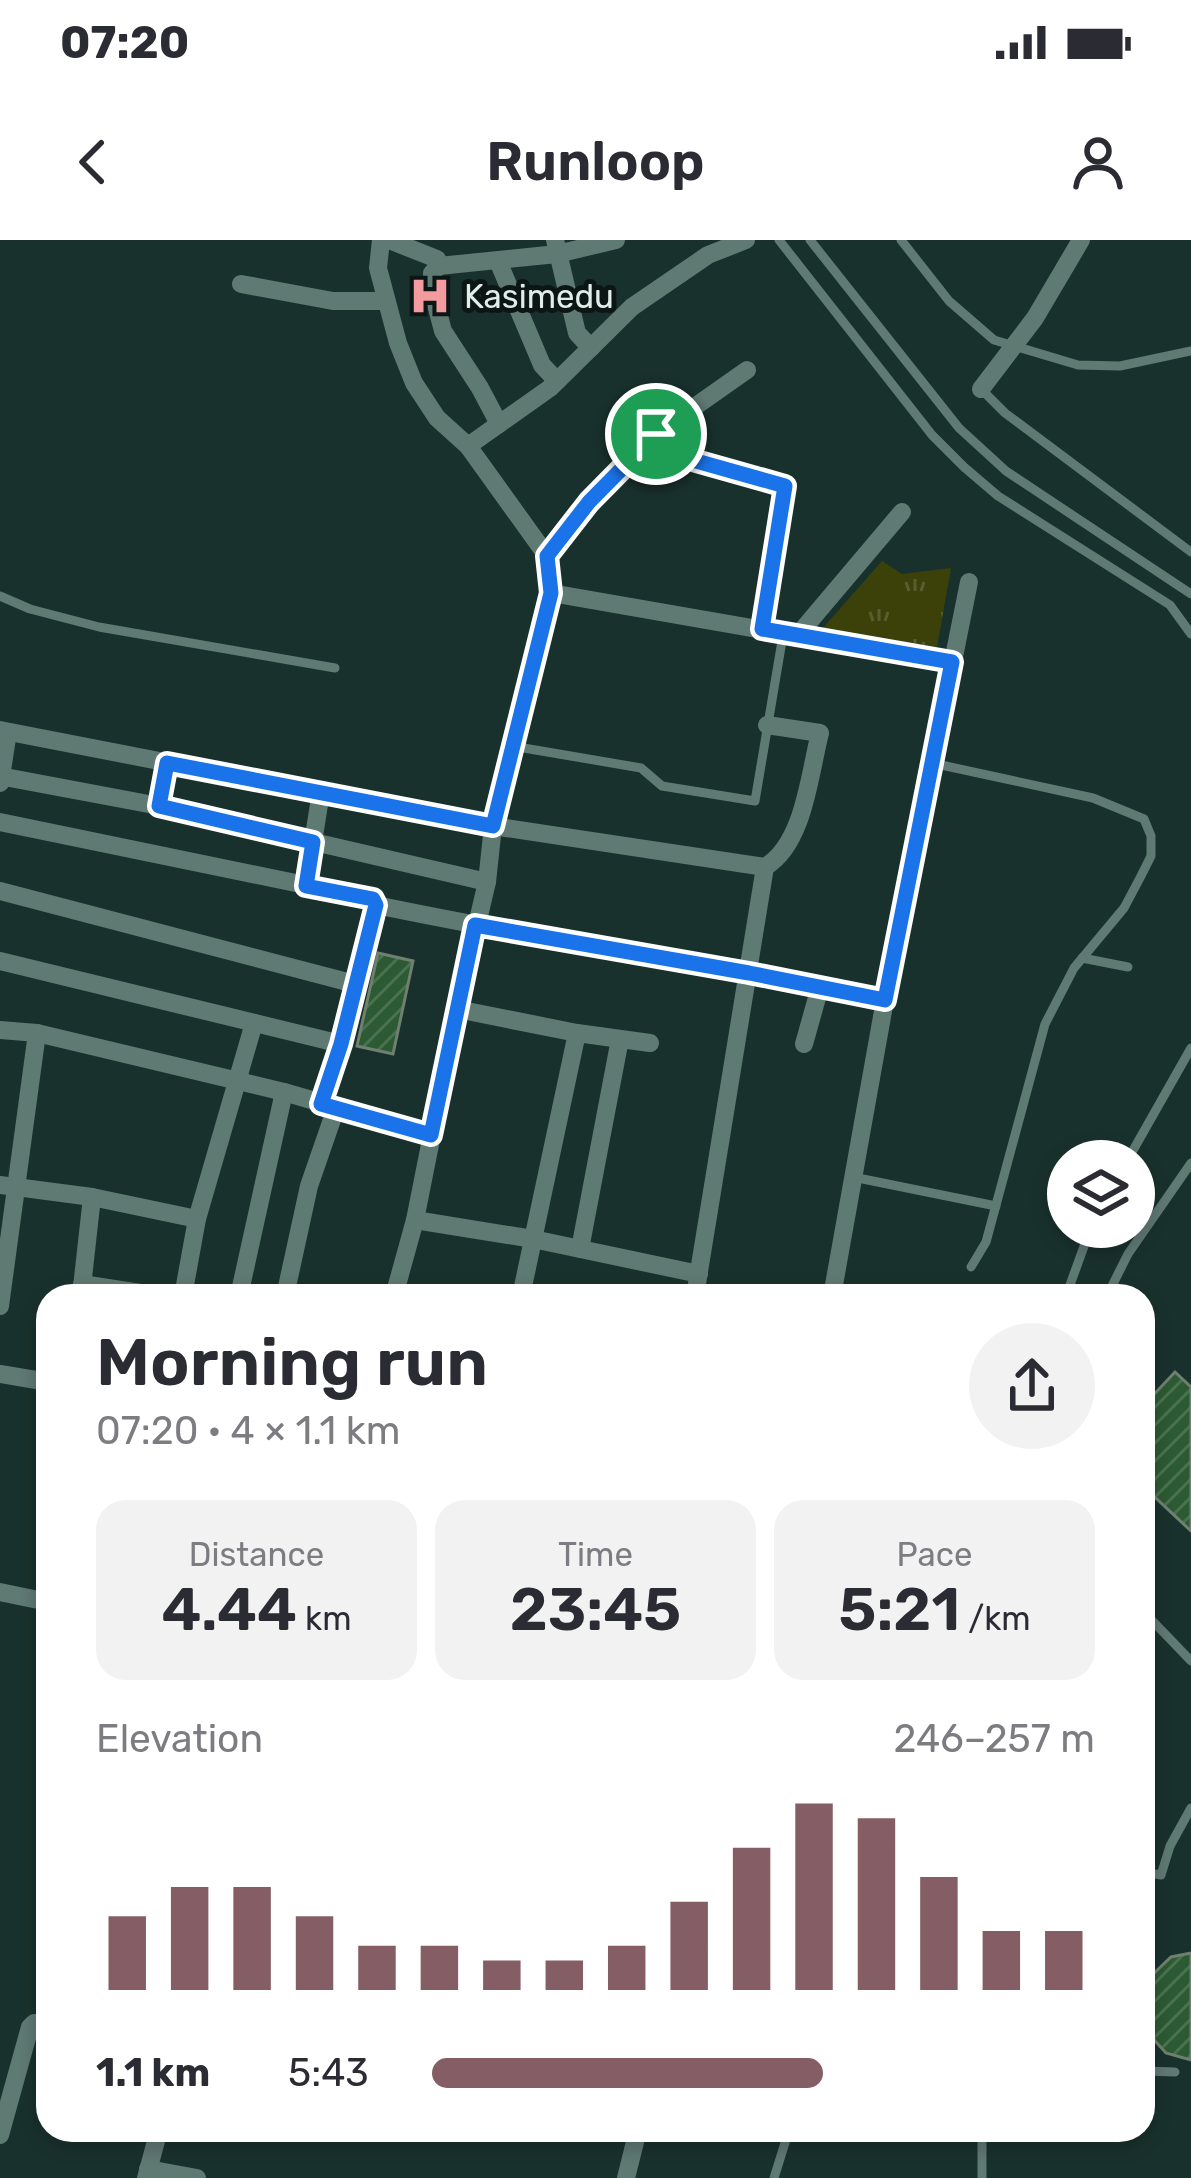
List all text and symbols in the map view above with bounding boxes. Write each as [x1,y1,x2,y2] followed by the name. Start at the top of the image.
[60,16,189,69] text: 07:20
[60,129,126,195] icon: back
[1065,129,1131,195] icon: person
[486,130,705,194] text: Runloop
[407,273,453,319] hospital icon: Kasimedu
[464,277,614,316] place label: Kasimedu
[605,383,707,485] pin
[623,401,689,467] icon: arrive
[1047,1140,1155,1248] map controls
[1047,1140,1155,1248] button: layers
[96,1323,488,1402] text: Morning run
[969,1323,1095,1449] button: share
[96,1408,400,1454] text: 07:20 · 4 × 1.1 km
[189,1535,324,1574] text: Distance
[558,1535,633,1574] text: Time
[897,1535,972,1574] text: Pace
[162,1574,297,1645] text: 4.44
[510,1574,681,1645] text: 23:45
[838,1574,960,1645] text: 5:21
[297,1599,351,1638] text: km
[960,1599,1031,1638] text: /km
[96,1716,263,1762] text: Elevation
[894,1716,1095,1762] text: 246–257 m
[96,2050,210,2096] text: 1.1 km
[288,2050,369,2096] text: 5:43

